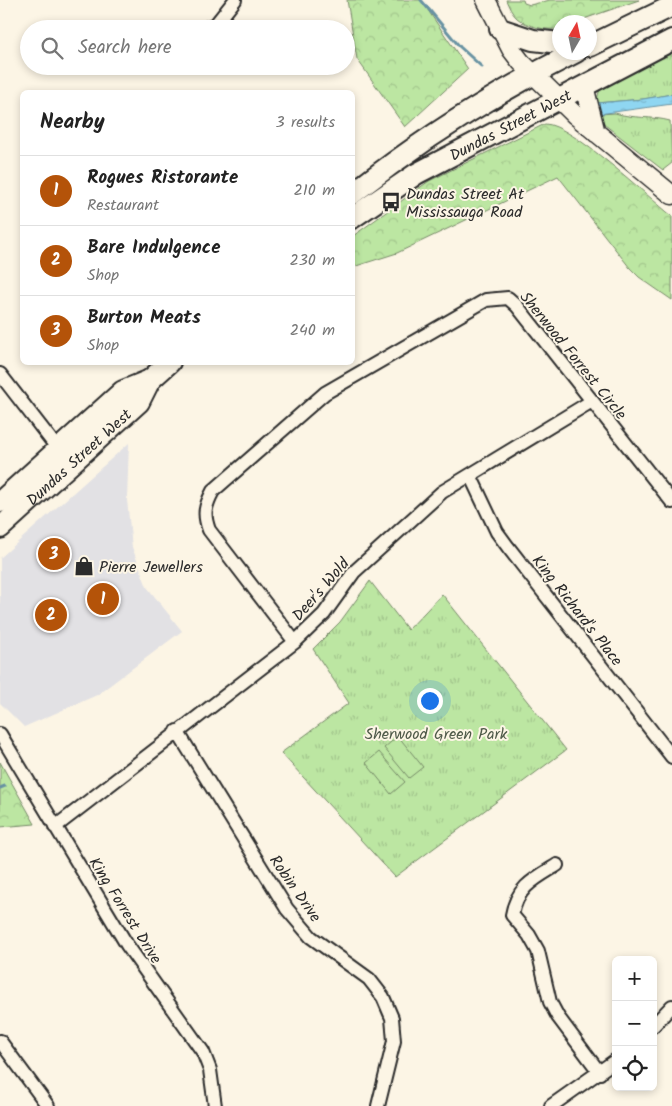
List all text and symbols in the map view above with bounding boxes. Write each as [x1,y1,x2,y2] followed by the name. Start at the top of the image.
[552,15,597,60] north arrow
[20,20,355,75] search box
[78,33,172,63] text: Search here
[38,34,66,62] icon: search
[445,83,577,168] street label: Dundas Street West
[40,106,105,139] text: Nearby
[276,110,335,135] text: 3 results
[87,163,238,193] text: Rogues Ristorante
[54,178,58,203] text: 1
[294,178,335,203] text: 210 m
[406,182,525,225] place label: Dundas Street At Mississauga Road
[380,191,402,213] bus stop icon: Dundas Street At Mississauga Road
[87,193,159,218] text: Restaurant
[87,233,220,263] text: Bare Indulgence
[51,248,61,273] text: 2
[289,248,335,273] text: 230 m
[87,263,119,288] text: Shop
[513,286,633,426] street label: Sherwood Forrest Circle
[87,303,201,333] text: Burton Meats
[52,318,60,343] text: 3
[290,318,335,343] text: 240 m
[87,333,119,358] text: Shop
[21,403,139,513] street label: Dundas Street West
[38,535,70,573] pin: 3
[525,550,628,672] street label: King Richard's Place
[286,552,357,627] street label: Deer's Wold
[73,555,95,577] shop icon: Pierre Jewellers
[99,555,203,580] place label: Pierre Jewellers
[87,580,119,618] pin: 1
[35,596,67,634] pin: 2
[417,688,443,714] your location
[365,722,508,747] park label: Sherwood Green Park
[262,850,327,928] street label: Robin Drive
[82,852,168,969] street label: King Forrest Drive
[612,956,657,1091] map controls
[612,956,657,1001] button: +
[612,1001,657,1046] button: −
[612,1046,657,1091] button: locate

